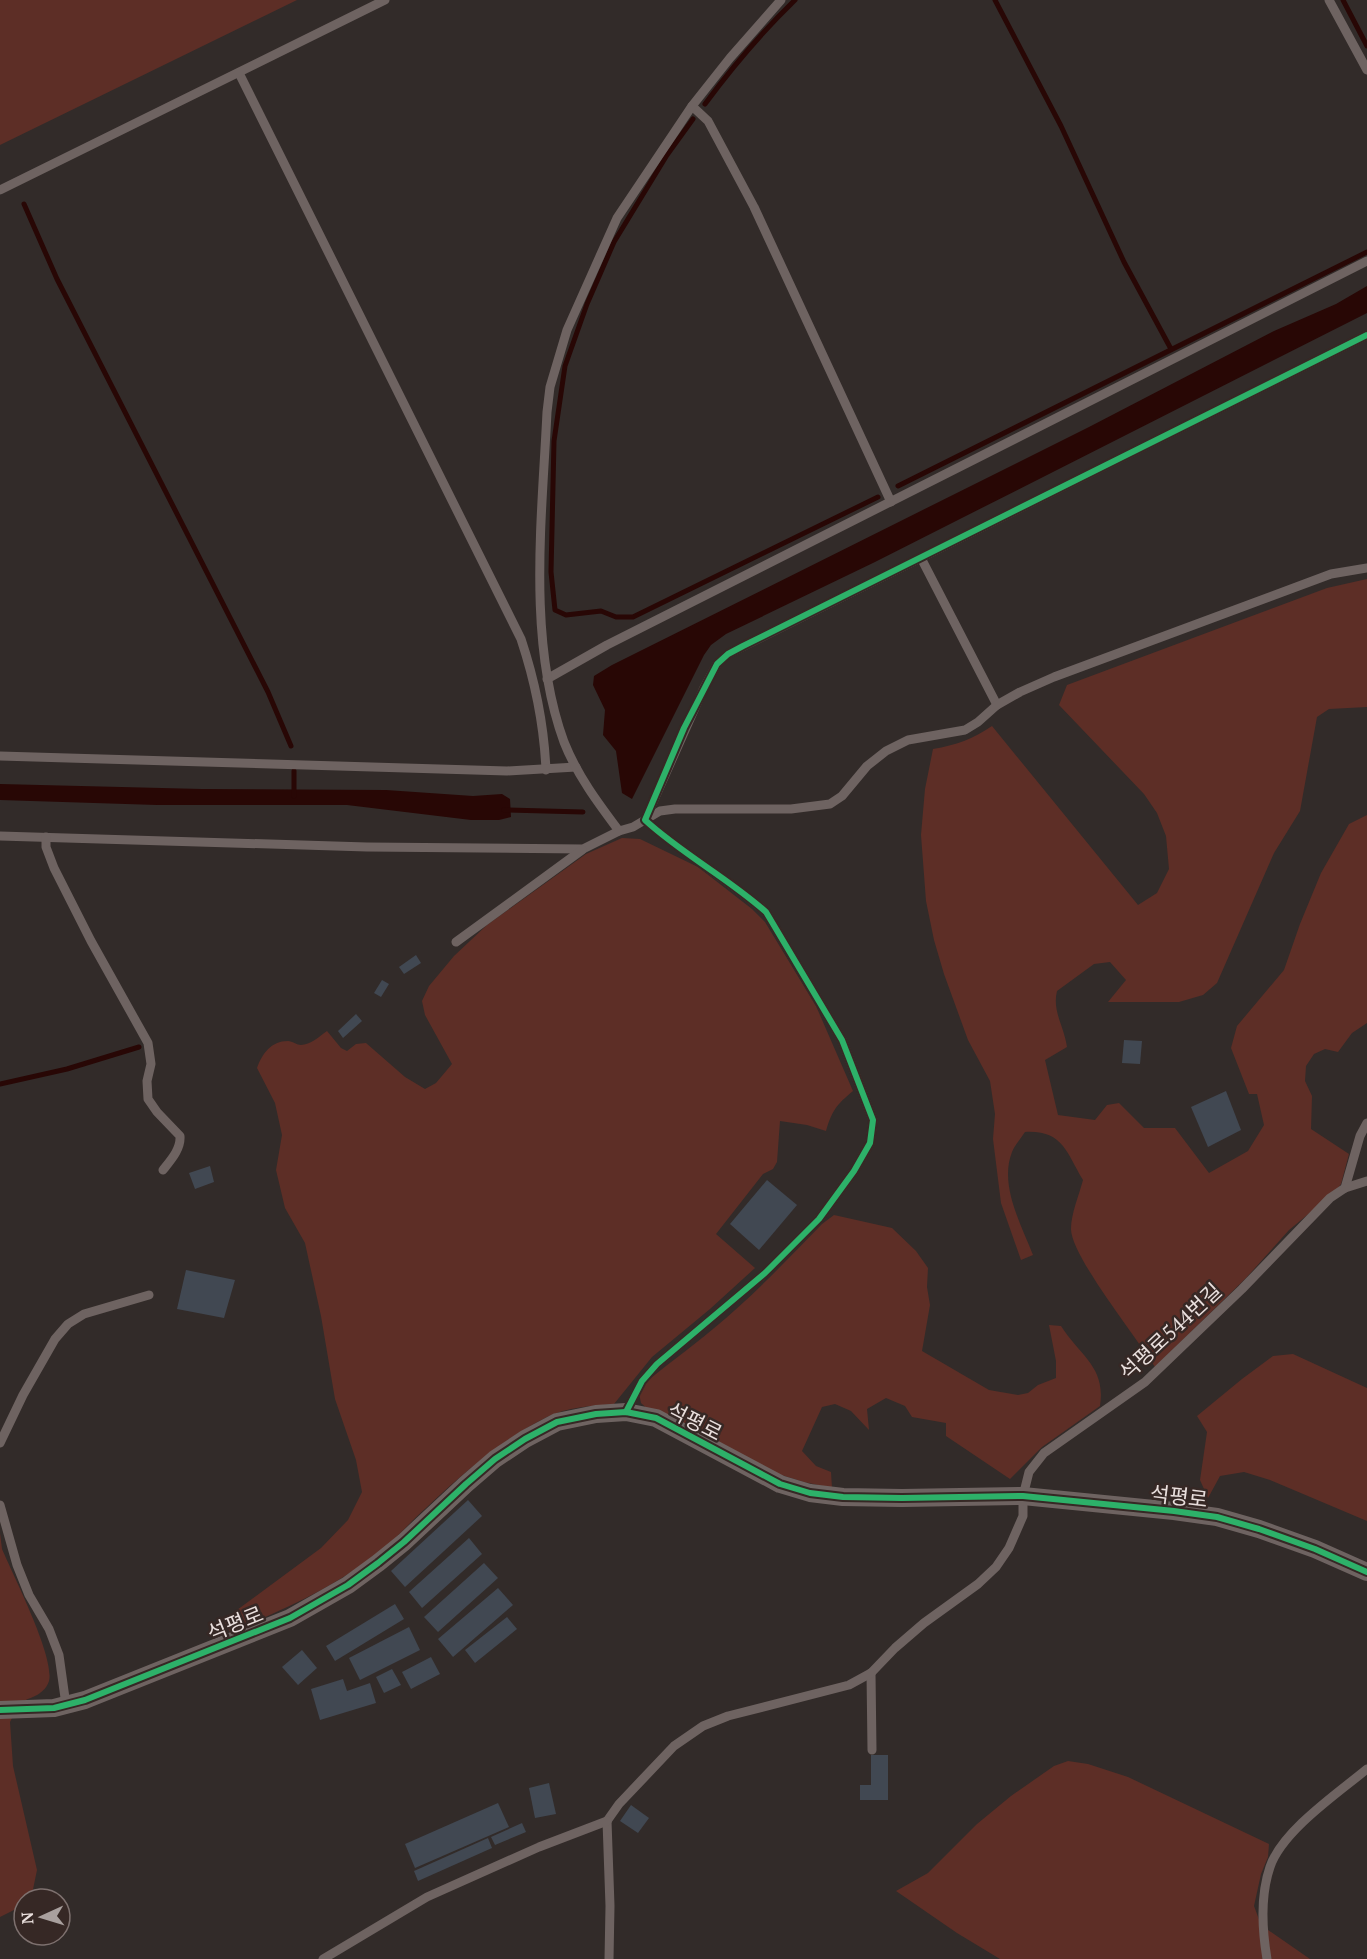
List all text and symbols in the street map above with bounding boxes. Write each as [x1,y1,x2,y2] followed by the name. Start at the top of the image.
[1113,1276,1227,1386] street label: 석평로544번길
[663,1395,727,1447] street label: 석평로
[1149,1479,1209,1513] street label: 석평로
[203,1599,267,1647] street label: 석평로
[12,1887,72,1947] north arrow
[16,1911,38,1925] text: N

